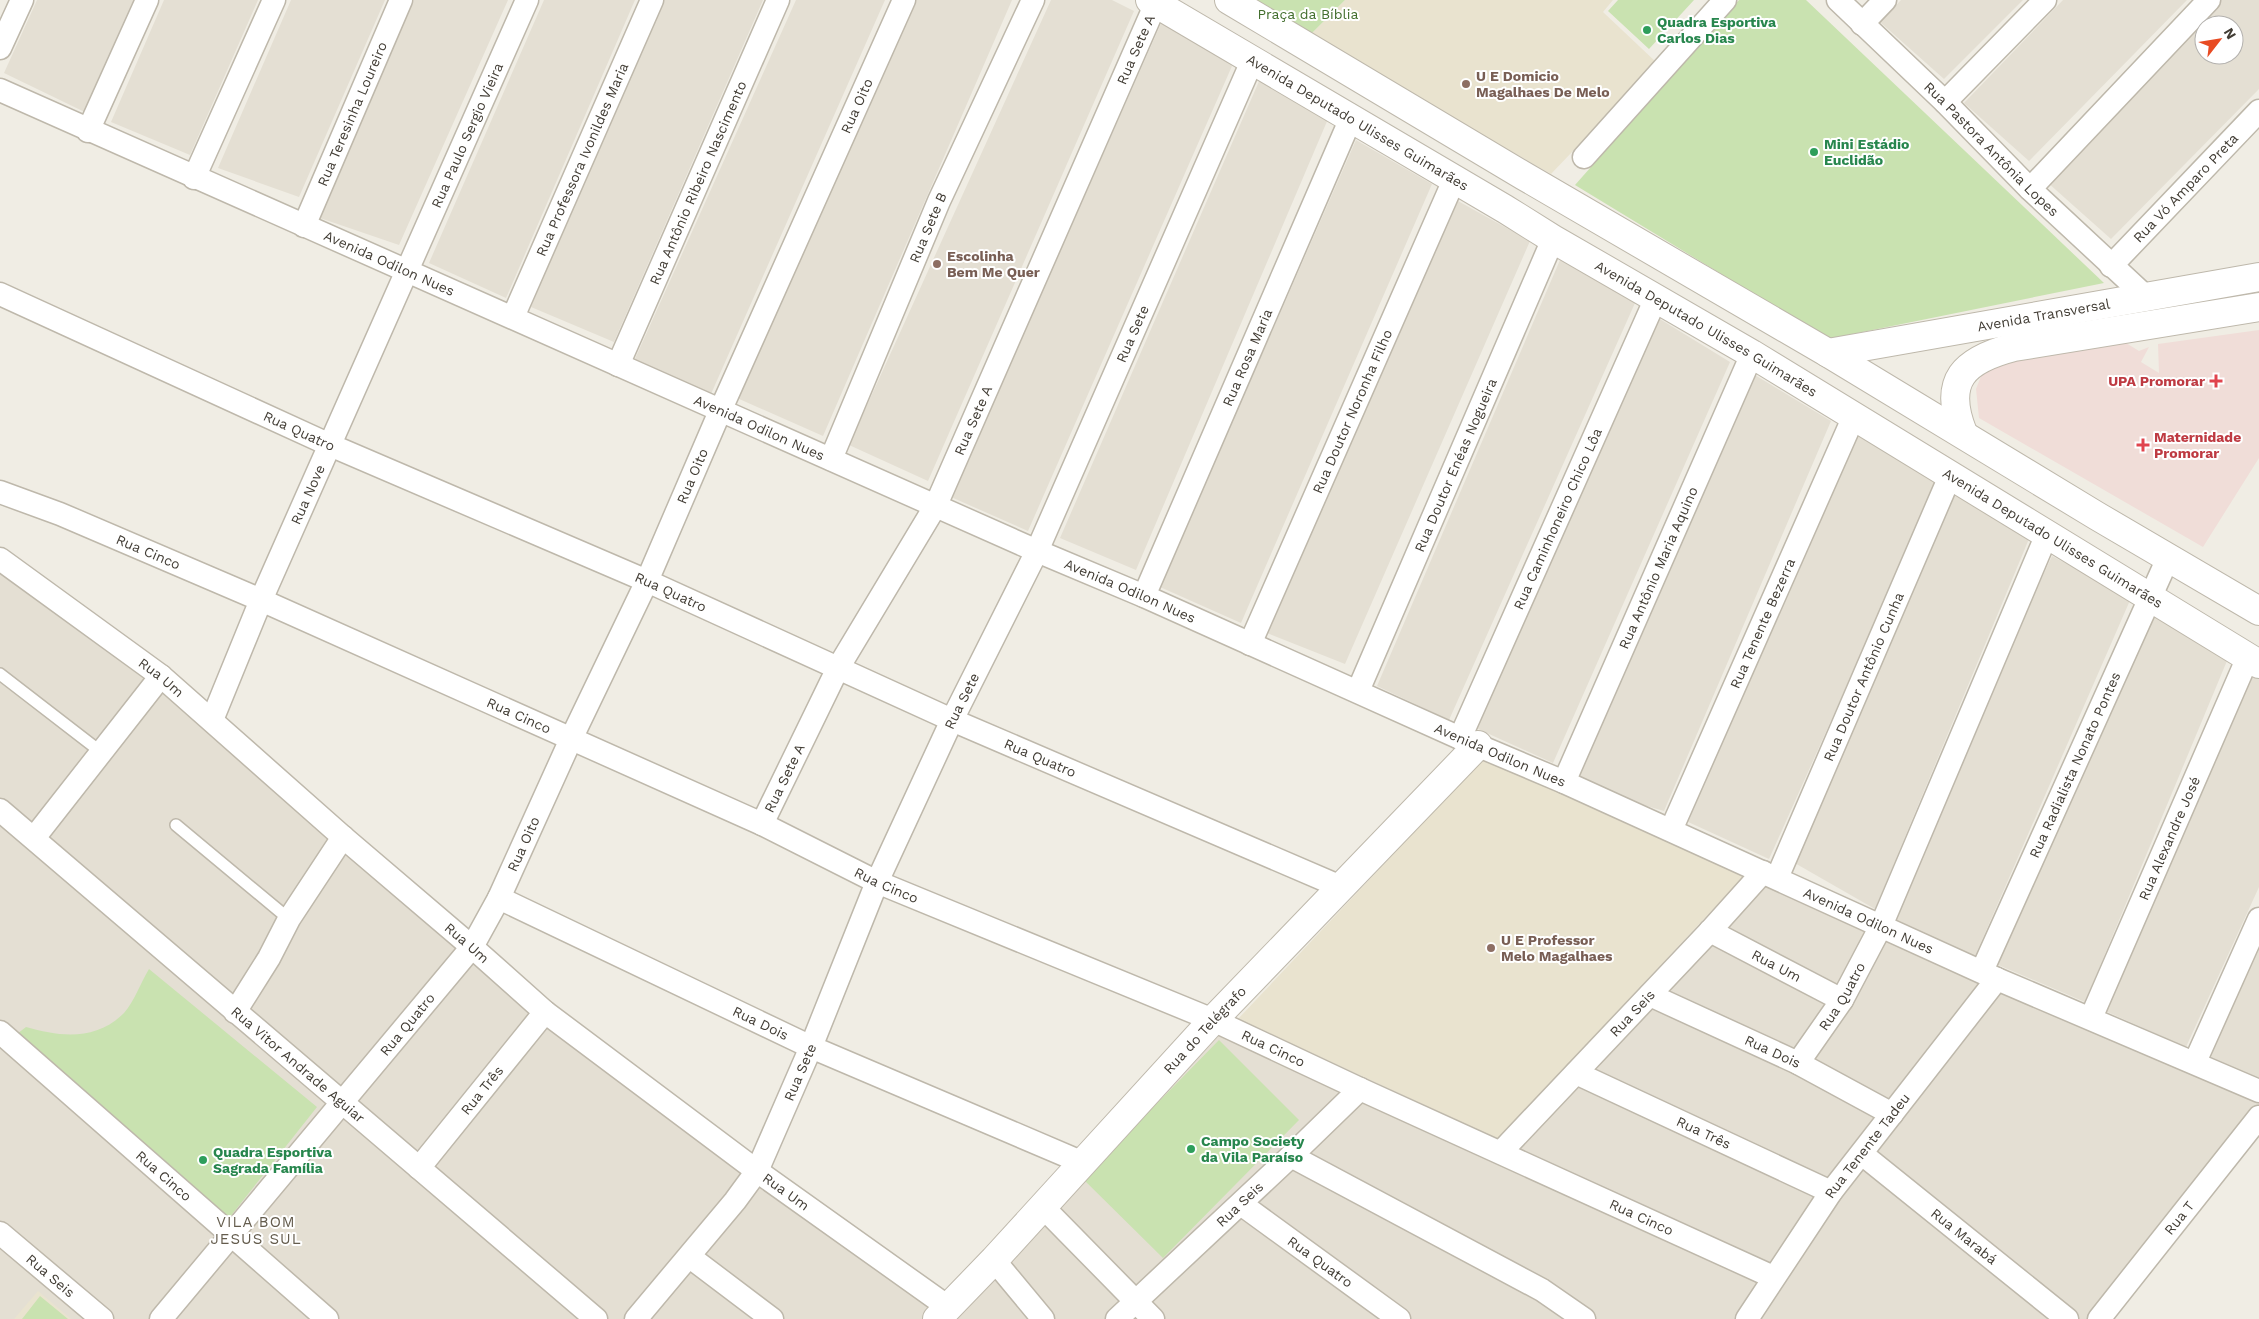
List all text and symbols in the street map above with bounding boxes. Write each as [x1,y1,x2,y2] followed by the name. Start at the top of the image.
[1258,6,1359,22] park label: Praça da Bíblia
[1113,12,1158,87] street label: Rua Sete A
[1657,14,1777,46] place label: Quadra Esportiva Carlos Dias
[2194,15,2244,65] north arrow
[1641,24,1653,36] marker: Quadra Esportiva Carlos Dias
[2221,25,2240,42] text: N
[314,39,390,189] street label: Rua Teresinha Loureiro
[1244,51,1471,194] street label: Avenida Deputado Ulisses Guimarães
[428,60,506,210] street label: Rua Paulo Sergio Vieira
[533,60,632,259] street label: Rua Professora Ivonildes Maria
[1476,68,1610,100] place label: U E Domicio Magalhaes De Melo
[837,76,876,136] street label: Rua Oito
[646,78,750,287] street label: Rua Antônio Ribeiro Nascimento
[1460,78,1472,90] marker: U E Domicio Magalhaes De Melo
[1921,79,2062,220] street label: Rua Pastora Antônia Lopes
[2130,130,2241,246] street label: Rua Vó Amparo Preta
[1824,136,1909,168] place label: Mini Estádio Euclidão
[1808,146,1820,158] marker: Mini Estádio Euclidão
[906,190,950,265] street label: Rua Sete B
[322,227,457,299] street label: Avenida Odilon Nues
[947,248,1040,280] place label: Escolinha Bem Me Quer
[1592,257,1820,400] street label: Avenida Deputado Ulisses Guimarães
[931,258,943,270] marker: Escolinha Bem Me Quer
[1976,295,2112,335] street label: Avenida Transversal
[1113,303,1152,365] street label: Rua Sete
[1219,306,1275,409] street label: Rua Rosa Maria
[1309,327,1395,496] street label: Rua Doutor Noronha Filho
[2108,373,2205,389] place label: UPA Promorar
[2209,374,2223,388] marker: UPA Promorar
[1411,376,1500,554] street label: Rua Doutor Enéas Nogueira
[951,383,995,458] street label: Rua Sete A
[692,392,827,464] street label: Avenida Odilon Nues
[261,408,337,454] street label: Rua Quatro
[1510,425,1605,612] street label: Rua Caminhoneiro Chico Lôa
[2154,429,2241,461] place label: Maternidade Promorar
[2136,438,2150,452] marker: Maternidade Promorar
[673,446,711,506] street label: Rua Oito
[287,462,328,527] street label: Rua Nove
[1940,465,2166,611] street label: Avenida Deputado Ulisses Guimarães
[1615,484,1701,651] street label: Rua Antônio Maria Aquino
[114,531,183,573] street label: Rua Cinco
[1062,555,1198,626] street label: Avenida Odilon Nues
[1727,556,1798,691] street label: Rua Tenente Bezerra
[633,569,709,615] street label: Rua Quatro
[1820,590,1907,764] street label: Rua Doutor Antônio Cunha
[135,654,187,700] street label: Rua Um
[2026,669,2124,860] street label: Rua Radialista Nonato Pontes
[941,670,982,732] street label: Rua Sete
[484,694,553,737] street label: Rua Cinco
[1432,720,1568,790] street label: Avenida Odilon Nues
[1002,735,1079,780] street label: Rua Quatro
[761,741,808,815] street label: Rua Sete A
[2135,774,2203,903] street label: Rua Alexandre José
[504,814,543,874] street label: Rua Oito
[852,864,921,906] street label: Rua Cinco
[1801,884,1936,957] street label: Avenida Odilon Nues
[442,919,492,966] street label: Rua Um
[1501,932,1613,964] place label: U E Professor Melo Magalhaes
[1485,942,1497,954] marker: U E Professor Melo Magalhaes
[1749,946,1804,985] street label: Rua Um
[1815,960,1868,1033] street label: Rua Quatro
[1160,983,1249,1077] street label: Rua do Telégrafo
[1606,987,1658,1040] street label: Rua Seis
[377,990,438,1059] street label: Rua Quatro
[228,1003,368,1126] street label: Rua Vitor Andrade Aguiar
[730,1003,791,1043] street label: Rua Dois
[1239,1027,1308,1070] street label: Rua Cinco
[1742,1032,1803,1071] street label: Rua Dois
[781,1041,820,1103] street label: Rua Sete
[457,1063,506,1118] street label: Rua Três
[1821,1090,1913,1201] street label: Rua Tenente Tadeu
[1674,1113,1734,1152] street label: Rua Três
[1201,1133,1305,1165] place label: Campo Society da Vila Paraíso
[1185,1143,1197,1155] marker: Campo Society da Vila Paraíso
[213,1144,333,1176] place label: Quadra Esportiva Sagrada Família
[133,1147,195,1204] street label: Rua Cinco
[197,1154,209,1166] marker: Quadra Esportiva Sagrada Família
[760,1170,812,1214] street label: Rua Um
[1213,1178,1266,1230] street label: Rua Seis
[1607,1196,1676,1239] street label: Rua Cinco
[2161,1197,2198,1238] street label: Rua T
[1928,1205,2000,1268] street label: Rua Marabá
[210,1213,302,1248] district label: VILA BOM JESUS SUL
[1284,1233,1356,1291] street label: Rua Quatro
[23,1251,78,1300] street label: Rua Seis

